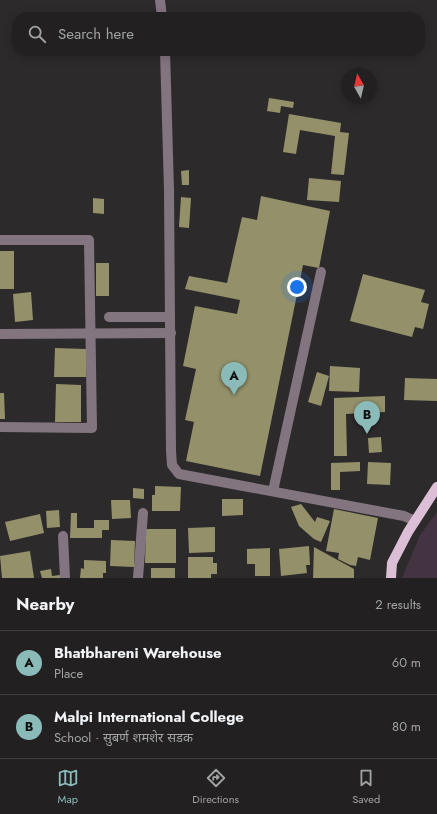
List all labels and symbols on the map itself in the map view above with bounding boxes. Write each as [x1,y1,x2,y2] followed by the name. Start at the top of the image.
[341,68,377,104] north arrow
[287,277,307,297] your location
[221,362,247,395] pin: A
[354,401,380,434] pin: B

